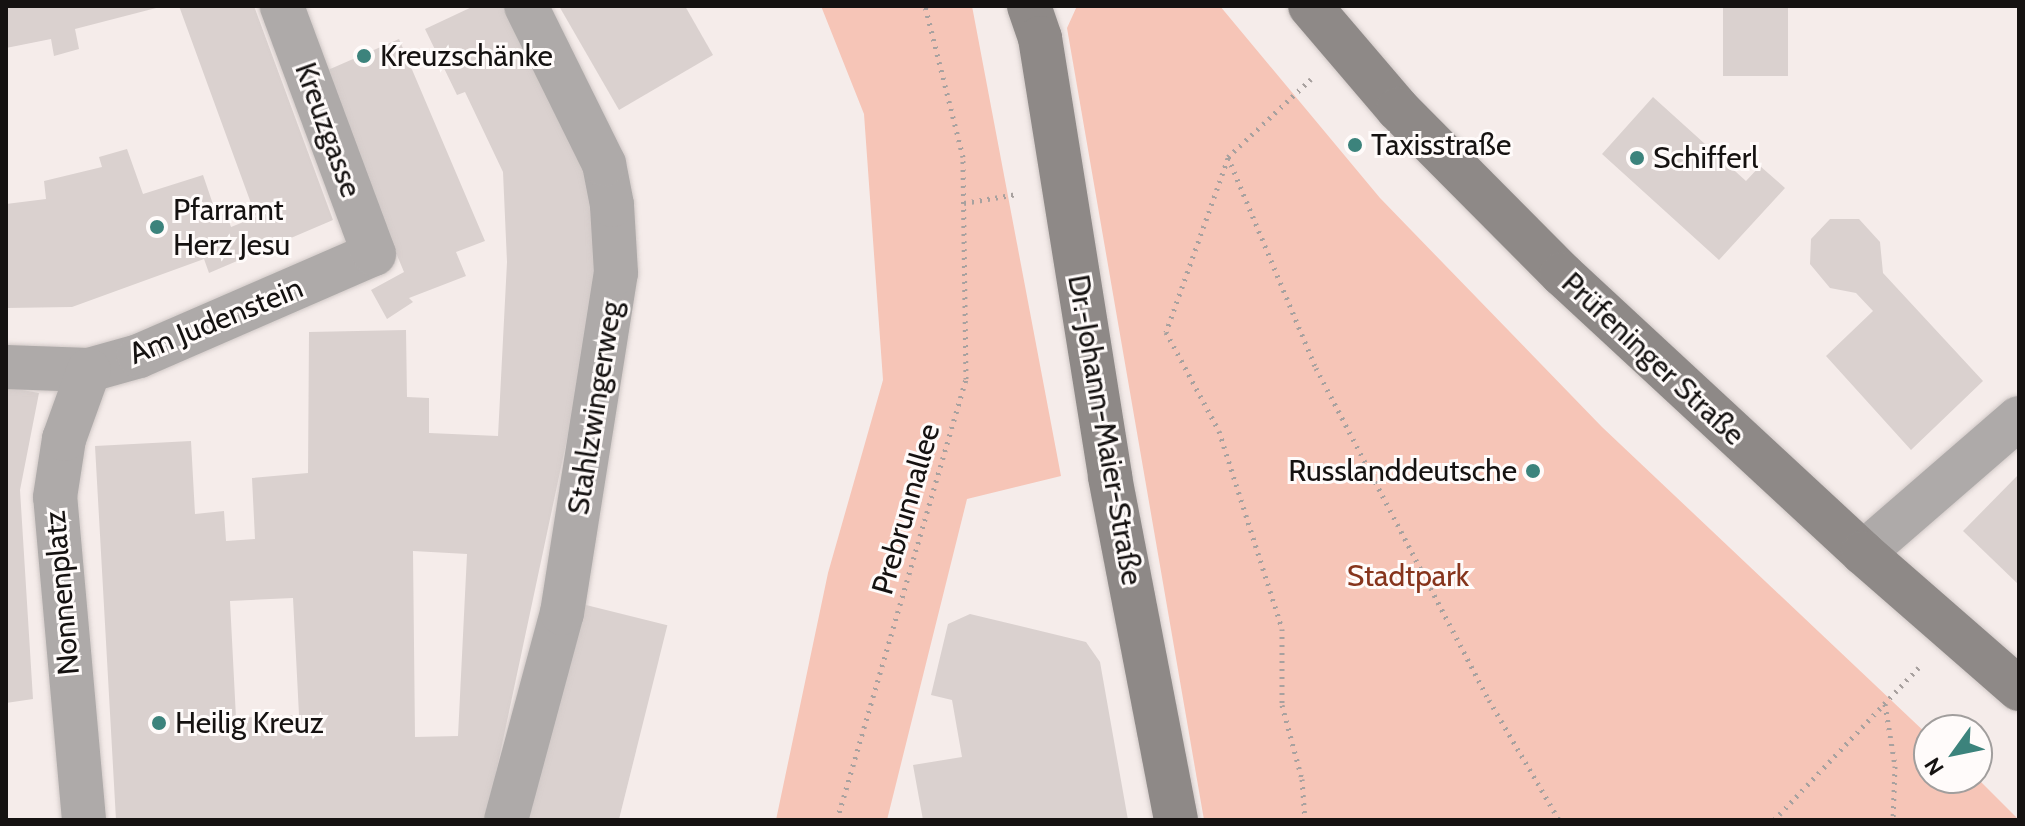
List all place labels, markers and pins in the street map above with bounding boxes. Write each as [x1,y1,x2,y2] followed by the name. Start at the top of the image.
[380,38,553,74] place label: Kreuzschänke
[355,47,373,65] marker: Kreuzschänke
[1371,127,1511,163] place label: Taxisstraße
[1346,136,1364,154] marker: Taxisstraße
[1653,140,1758,176] place label: Schifferl
[1628,149,1646,167] marker: Schifferl
[173,192,290,262] place label: Pfarramt Herz Jesu
[148,218,166,236] marker: Pfarramt Herz Jesu
[1288,453,1517,489] place label: Russlanddeutsche
[1524,462,1542,480] marker: Russlanddeutsche
[175,705,324,741] place label: Heilig Kreuz
[150,714,168,732] marker: Heilig Kreuz

